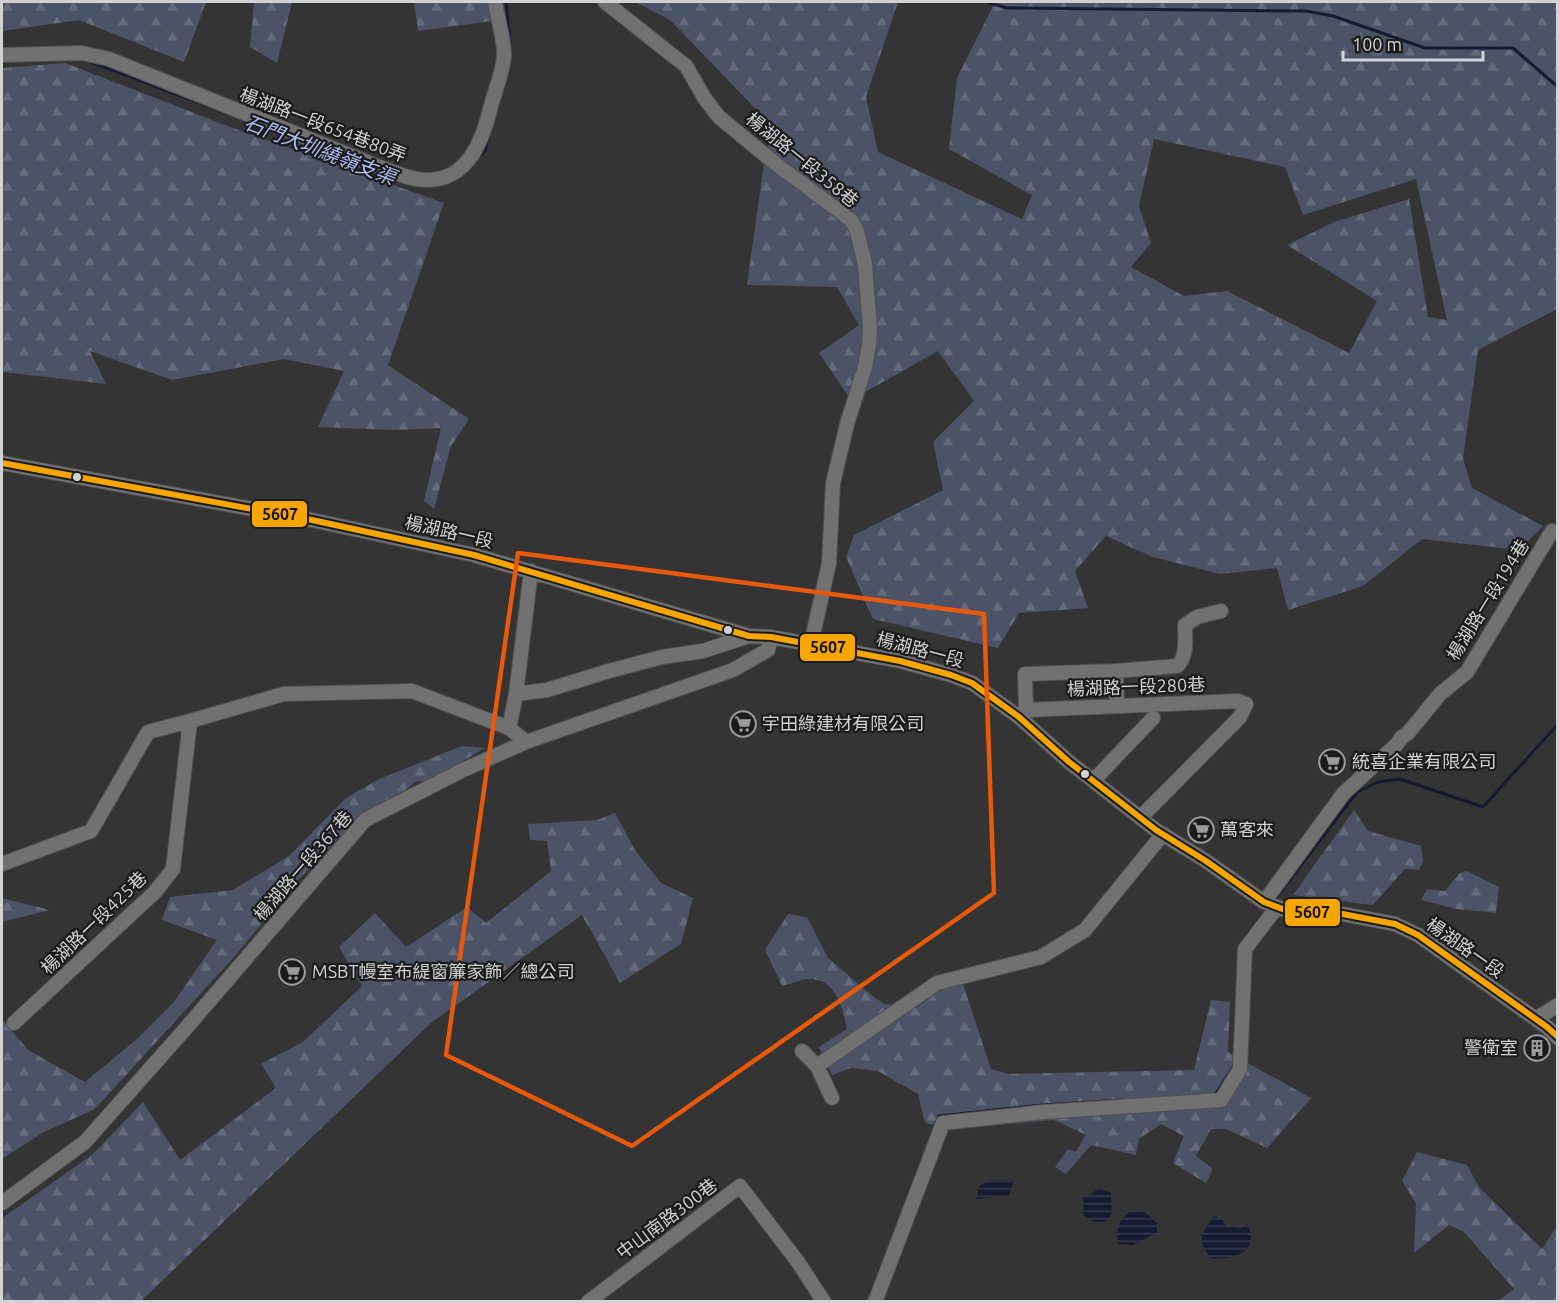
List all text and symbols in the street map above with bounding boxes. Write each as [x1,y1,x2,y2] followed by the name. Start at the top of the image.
[1343,24,1482,62] scale bar
[1352,34,1402,54] text: 100 m
[237,83,409,165] street label: 楊湖路一段654巷80弄
[743,108,863,211] street label: 楊湖路一段358巷
[241,110,402,190] water label: 石門大圳繞嶺支渠
[71,471,83,483] unlabelled marker
[251,500,308,528] line badge: 5607
[262,505,298,523] text: 5607
[403,511,495,551] street label: 楊湖路一段
[1442,535,1532,663] street label: 楊湖路一段194巷
[722,624,734,636] unlabelled marker
[874,628,966,670] street label: 楊湖路一段
[799,633,856,662] line badge: 5607
[810,638,846,656] text: 5607
[1066,674,1206,698] street label: 楊湖路一段280巷
[728,709,758,739] supermarket icon: 宇田綠建材有限公司
[762,713,924,733] place label: 宇田綠建材有限公司
[1317,747,1347,777] supermarket icon: 統喜企業有限公司
[1352,751,1496,771] place label: 統喜企業有限公司
[1079,768,1091,780] unlabelled marker
[249,807,355,924] street label: 楊湖路一段367巷
[1186,815,1216,845] supermarket icon: 萬客來
[1220,819,1274,839] place label: 萬客來
[37,867,150,978] street label: 楊湖路一段425巷
[1284,898,1341,927] line badge: 5607
[1294,903,1330,921] text: 5607
[1423,913,1508,981] street label: 楊湖路一段
[277,957,307,987] supermarket icon: MSBT幔室布緹窗簾家飾／總公司
[312,961,574,981] place label: MSBT幔室布緹窗簾家飾／總公司
[1522,1033,1552,1063] building icon: 警衛室
[1464,1037,1518,1057] place label: 警衛室
[612,1174,721,1262] street label: 中山南路300巷

